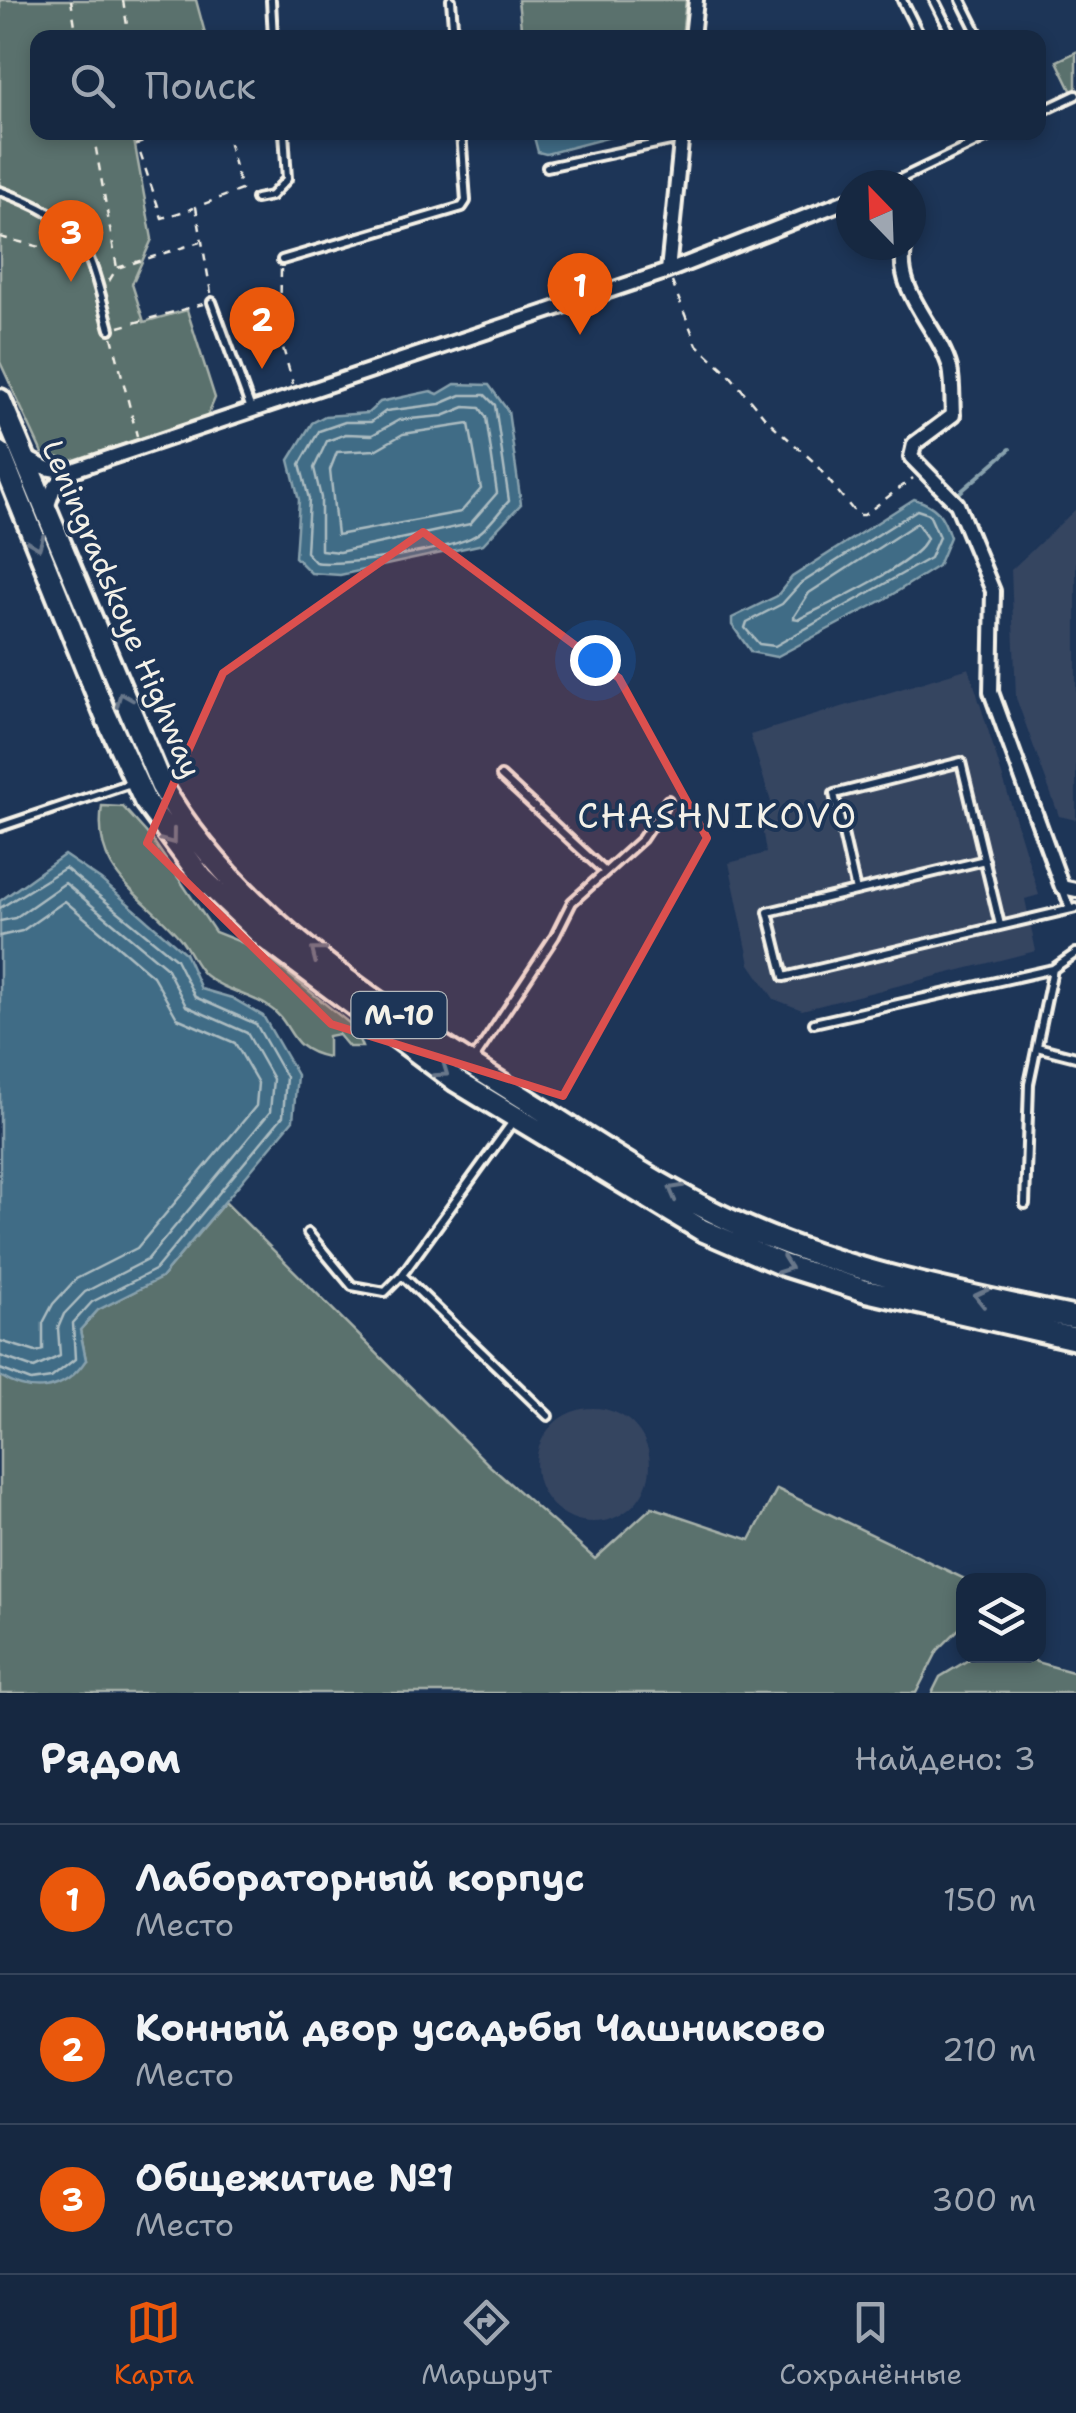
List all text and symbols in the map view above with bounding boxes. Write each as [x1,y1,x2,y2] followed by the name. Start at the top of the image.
[30,30,1046,140] search box
[65,58,120,113] icon: search
[145,60,256,111] text: Поиск
[836,170,926,260] north arrow
[38,200,104,282] pin: 3
[548,252,612,335] pin: 1
[230,286,294,369] pin: 2
[32,434,212,784] street label: Leningradskoye Highway
[25,533,45,551] one-way arrow
[570,635,621,686] your location
[114,691,134,709] one-way arrow
[577,792,859,839] district label: CHASHNIKOVO
[159,827,176,845] one-way arrow
[311,947,329,965] one-way arrow
[352,992,446,1038] road number: М-10
[431,1059,450,1077] one-way arrow
[668,1183,686,1203] one-way arrow
[776,1254,793,1275] one-way arrow
[973,1288,990,1309] one-way arrow
[956,1573,1046,1663] map controls
[956,1573,1046,1663] button: layers
[40,1730,181,1786] text: Рядом
[855,1737,1036,1780] text: Найдено: 3
[135,1852,585,1903] text: Лабораторный корпус
[65,1878,80,1921] text: 1
[943,1878,1036,1921] text: 150 m
[135,1903,234,1946] text: Место
[135,2002,826,2053] text: Конный двор усадьбы Чашниково
[61,2028,84,2071] text: 2
[942,2028,1036,2071] text: 210 m
[135,2053,234,2096] text: Место
[135,2152,454,2203] text: Общежитие №1
[61,2178,84,2221] text: 3
[931,2178,1036,2221] text: 300 m
[135,2203,234,2246] text: Место
[114,2295,194,2393] tab: Карта
[421,2295,552,2393] tab: Маршрут
[779,2295,962,2393] tab: Сохранённые

